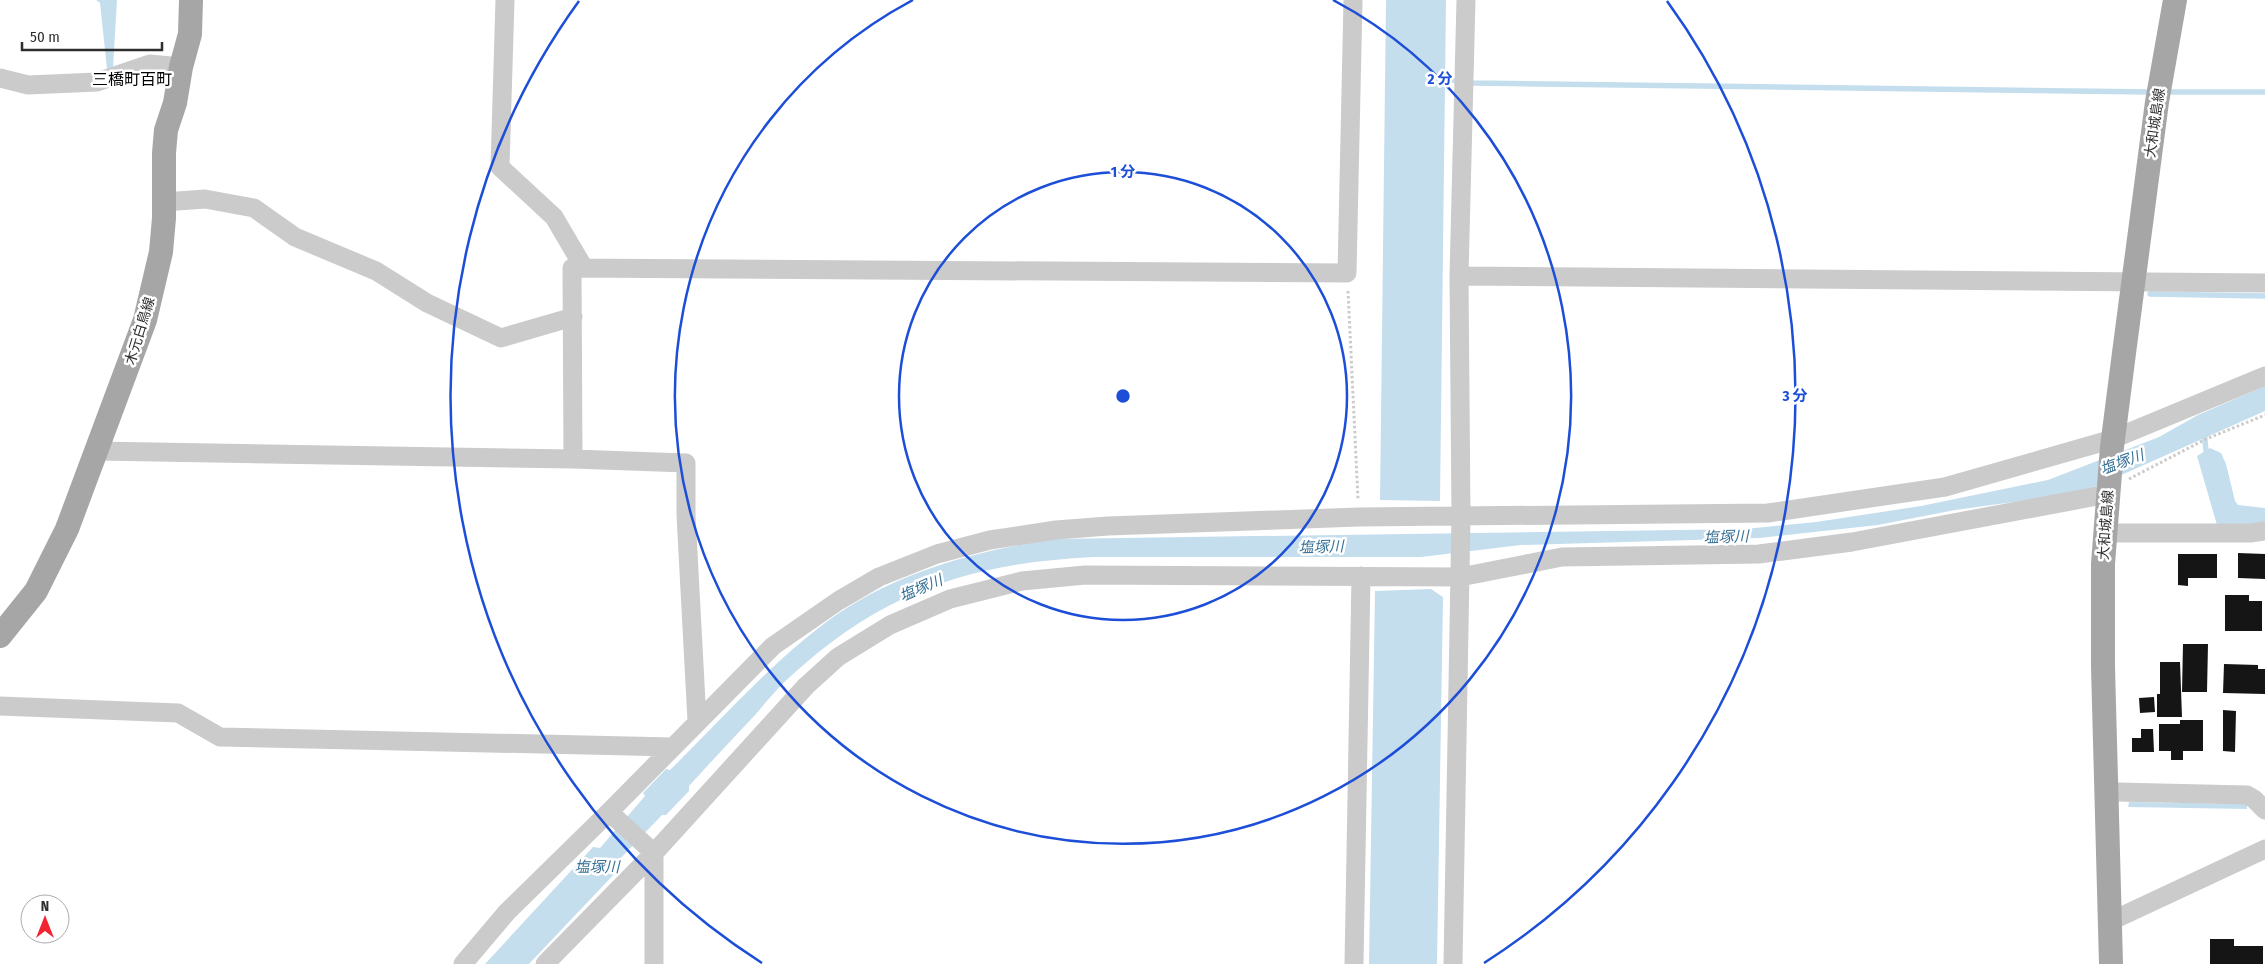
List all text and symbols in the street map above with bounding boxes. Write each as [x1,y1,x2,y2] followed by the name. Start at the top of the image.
[22,20,162,52] scale bar
[30,28,60,46] text: 50 m
[92,70,172,89] district label: 三橋町百町
[1426,70,1453,88] text: 2 分
[2142,87,2168,159] street label: 大和城島線
[1111,163,1135,181] text: 1 分
[122,295,158,367] street label: 木元白鳥線
[1114,387,1132,405] centre of rings
[1781,387,1808,405] text: 3 分
[2098,445,2148,478] water label: 塩塚川
[2095,489,2117,561] street label: 大和城島線
[1703,527,1751,547] water label: 塩塚川
[1298,537,1346,557] water label: 塩塚川
[897,570,947,605] water label: 塩塚川
[574,858,621,876] water label: 塩塚川
[20,894,70,944] north arrow
[41,898,49,915] text: N

